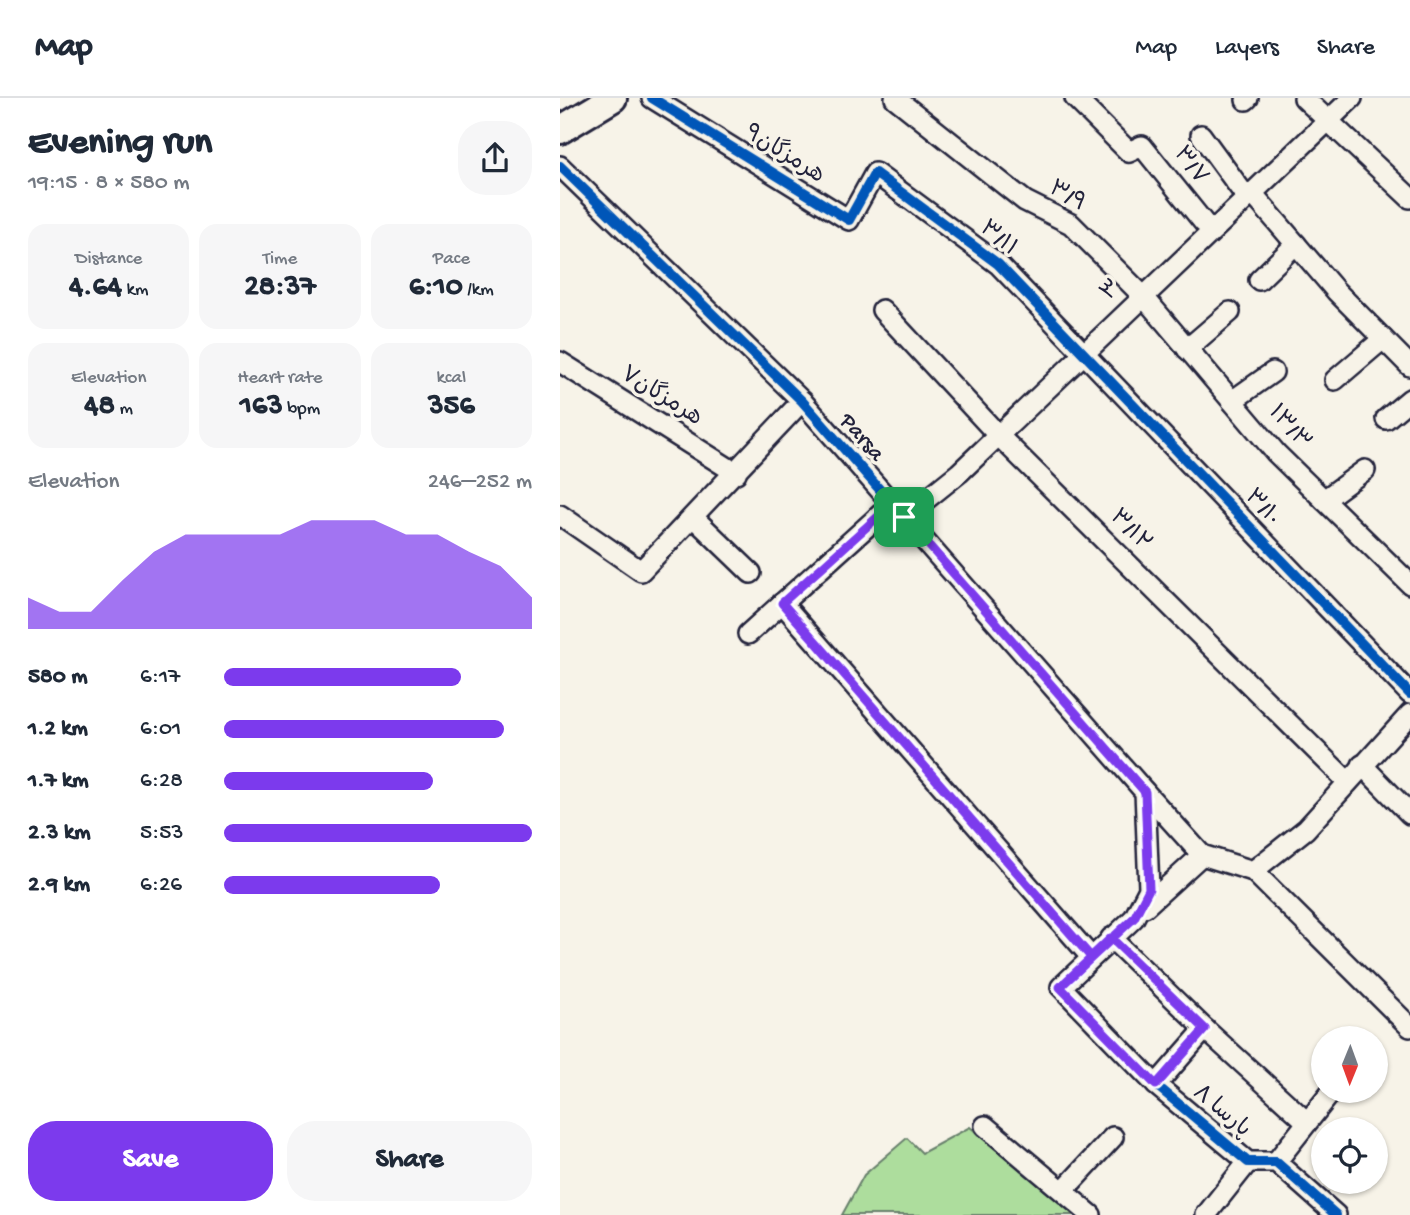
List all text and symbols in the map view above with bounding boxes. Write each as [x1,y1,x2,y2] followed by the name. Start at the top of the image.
[35,29,92,67] text: Map
[1135,34,1177,63] text: Map
[1215,34,1279,63] text: Layers
[1317,34,1375,63] text: Share
[739,117,831,190] street label: هرمزگان۹
[458,121,532,195] button: share
[28,122,212,166] text: Evening run
[1167,142,1213,190] street label: ۳/۷
[28,170,190,197] text: 19:15 · 8 × 580 m
[1043,176,1091,218] street label: ۳/۹
[974,216,1022,262] street label: ۳/۱۱
[75,248,142,271] text: Distance
[263,248,297,271] text: Time
[433,248,470,271] text: Pace
[69,271,122,306] text: 4.64
[244,271,316,306] text: 28:37
[409,271,463,306] text: 6:10
[1096,275,1128,307] street label: ۳
[122,279,148,302] text: km
[463,279,494,302] text: /km
[615,359,709,433] street label: هرمزگان۷
[71,367,146,390] text: Elevation
[237,367,323,390] text: Heart rate
[436,367,466,390] text: kcal
[84,390,115,425] text: 48
[240,390,283,425] text: 163
[428,390,475,425] text: 356
[115,398,133,421] text: m
[283,398,320,421] text: bpm
[1262,400,1316,456] street label: ۱۳/۳
[832,408,890,468] street label: Parsa
[28,469,119,496] text: Elevation
[428,469,532,496] text: 246–252 m
[1238,484,1286,532] street label: ۳/۱۰
[874,487,934,547] pin
[885,498,923,536] icon: arrive
[1103,504,1157,558] street label: ۳/۱۲
[28,664,88,691] text: 580 m
[140,664,180,691] text: 6:17
[28,716,88,743] text: 1.2 km
[140,716,181,743] text: 6:01
[28,768,89,795] text: 1.7 km
[140,768,183,795] text: 6:28
[28,820,90,847] text: 2.3 km
[140,820,183,847] text: 5:53
[28,872,90,899] text: 2.9 km
[140,872,182,899] text: 6:26
[1311,1026,1388,1102] north arrow
[1311,1026,1388,1194] map controls
[1186,1080,1256,1144] street label: ۸ پارسا
[1311,1117,1388,1194] button: locate
[28,1121,273,1201] button: Save
[287,1121,532,1201] button: Share

